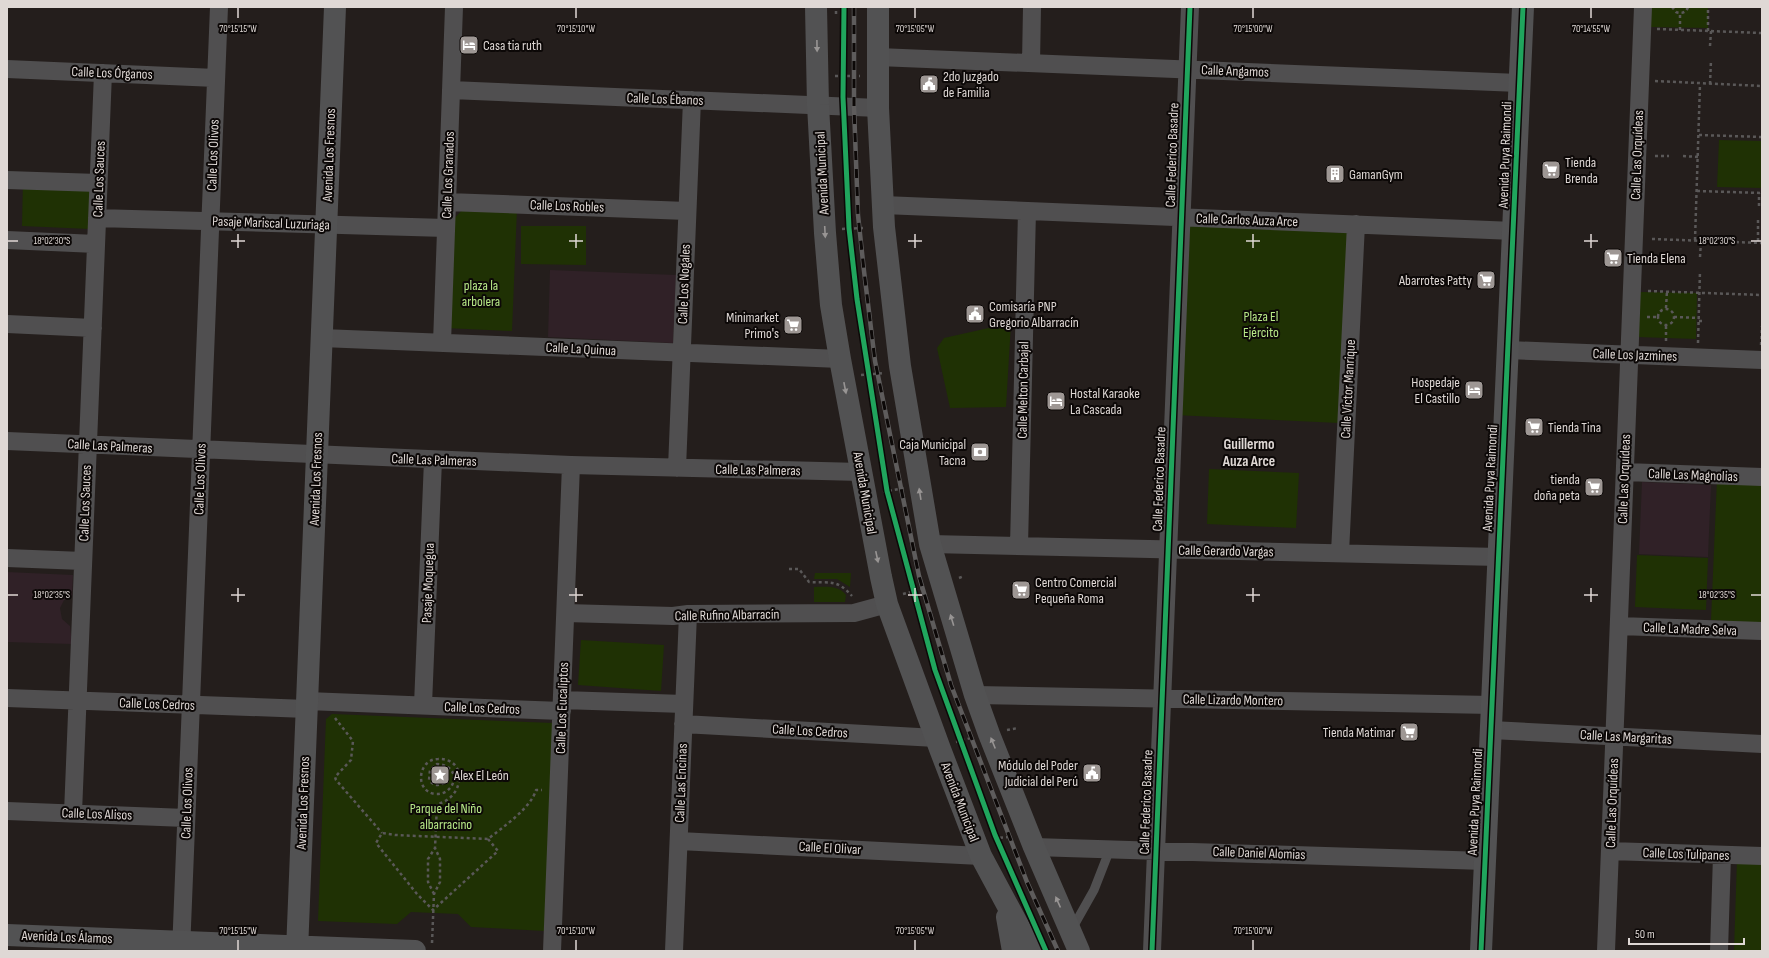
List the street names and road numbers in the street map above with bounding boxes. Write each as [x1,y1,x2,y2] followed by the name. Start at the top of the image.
[1201,61,1269,81] street label: Calle Angamos
[71,63,153,83] street label: Calle Los Órganos
[626,89,704,109] street label: Calle Los Ébanos
[1495,101,1515,210] street label: Avenida Puya Raimondi
[1162,102,1182,208] street label: Calle Federico Basadre
[319,108,339,203] street label: Avenida Los Fresnos
[1627,110,1647,200] street label: Calle Las Orquídeas
[203,119,223,191] street label: Calle Los Olivos
[438,131,458,219] street label: Calle Los Granados
[811,131,833,216] street label: Avenida Municipal
[89,140,109,218] street label: Calle Los Sauces
[530,196,604,216] street label: Calle Los Robles
[1196,210,1298,230] street label: Calle Carlos Auza Arce
[212,212,330,234] street label: Pasaje Mariscal Luzuriaga
[674,244,694,324] street label: Calle Los Nogales
[545,339,617,359] street label: Calle La Quinua
[1337,339,1359,439] street label: Calle Víctor Manrique
[1014,341,1032,439] street label: Calle Melton Carbajal
[1592,345,1678,365] street label: Calle Los Jazmines
[1479,424,1501,533] street label: Avenida Puya Raimondi
[1149,426,1169,532] street label: Calle Federico Basadre
[306,432,326,527] street label: Avenida Los Fresnos
[1614,434,1634,524] street label: Calle Las Orquídeas
[67,435,153,457] street label: Calle Las Palmeras
[190,443,210,515] street label: Calle Los Olivos
[849,449,881,536] street label: Avenida Municipal
[391,450,477,470] street label: Calle Las Palmeras
[715,461,801,479] street label: Calle Las Palmeras
[75,464,95,542] street label: Calle Los Sauces
[1648,465,1738,485] street label: Calle Las Magnolias
[1178,542,1274,560] street label: Calle Gerardo Vargas
[418,543,438,623] street label: Pasaje Moquegua
[674,606,780,624] street label: Calle Rufino Albarracín
[1643,619,1737,639] street label: Calle La Madre Selva
[552,662,572,754] street label: Calle Los Eucaliptos
[1183,691,1284,709] street label: Calle Lizardo Montero
[119,694,195,714] street label: Calle Los Cedros
[444,698,520,718] street label: Calle Los Cedros
[772,721,848,741] street label: Calle Los Cedros
[1580,726,1672,748] street label: Calle Las Margaritas
[671,743,691,823] street label: Calle Las Encinas
[1464,748,1486,857] street label: Avenida Puya Raimondi
[1136,749,1156,855] street label: Calle Federico Basadre
[293,756,313,851] street label: Avenida Los Fresnos
[1602,758,1622,848] street label: Calle Las Orquídeas
[937,759,983,844] street label: Avenida Municipal
[177,767,197,839] street label: Calle Los Olivos
[61,804,133,824] street label: Calle Los Alisos
[798,838,862,858] street label: Calle El Olivar
[1212,843,1306,863] street label: Calle Daniel Alomias
[1642,844,1730,864] street label: Calle Los Tulipanes
[20,927,113,947] street label: Avenida Los Álamos

